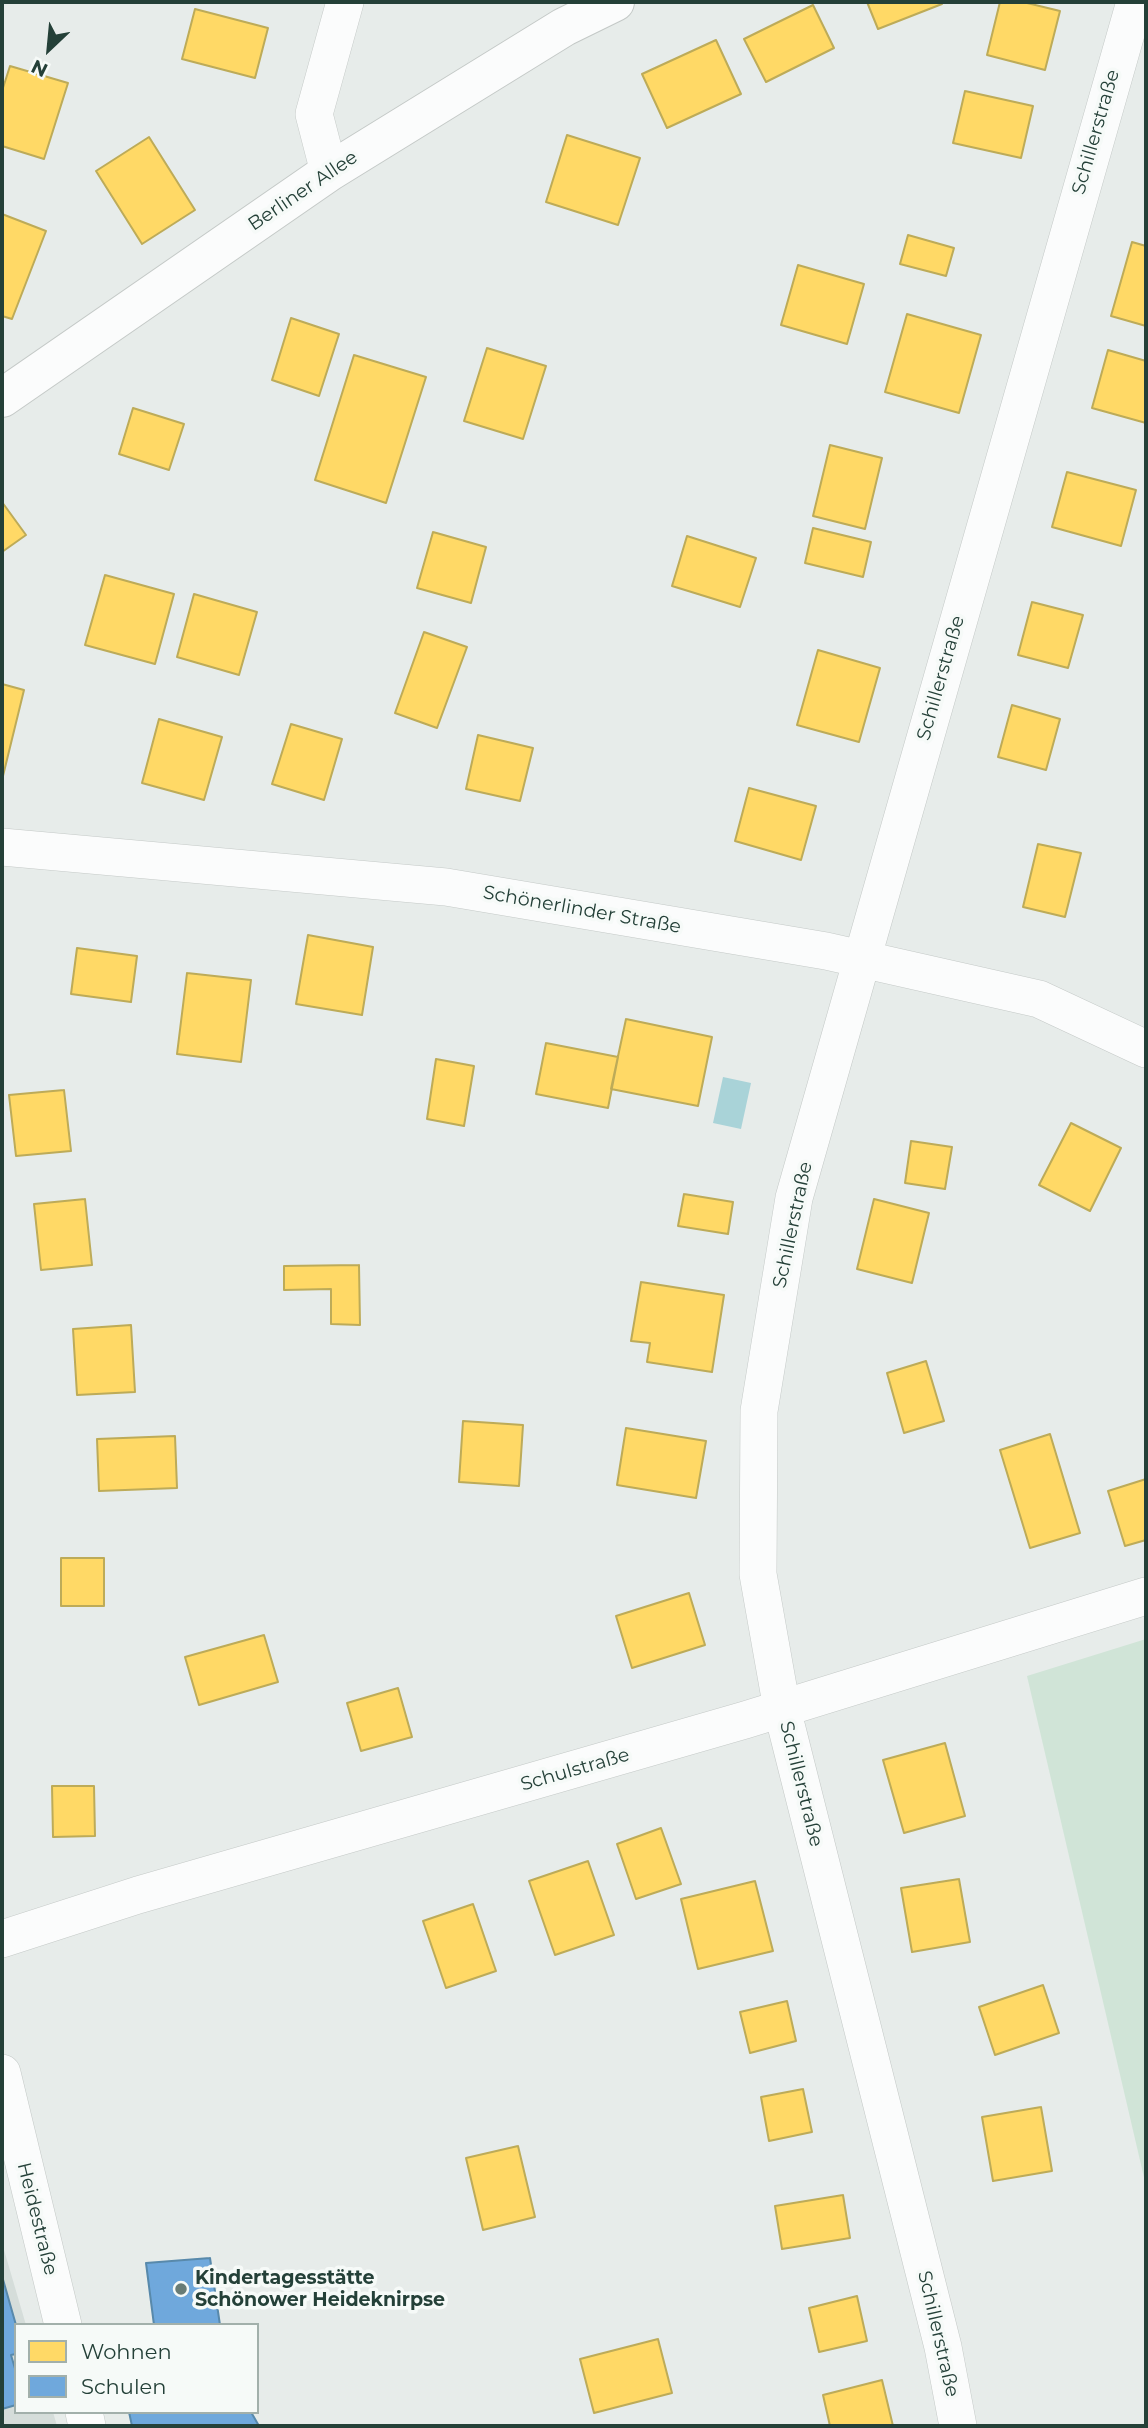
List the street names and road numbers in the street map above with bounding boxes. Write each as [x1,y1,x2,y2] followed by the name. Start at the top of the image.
[1067,67,1125,197] street label: Schillerstraße
[244,146,362,236] street label: Berliner Allee
[912,613,970,743] street label: Schillerstraße
[481,881,683,939] street label: Schönerlinder Straße
[768,1160,818,1290] street label: Schillerstraße
[774,1719,828,1849] street label: Schillerstraße
[518,1744,632,1796] street label: Schulstraße
[12,2160,62,2278] street label: Heidestraße
[912,2269,964,2399] street label: Schillerstraße

